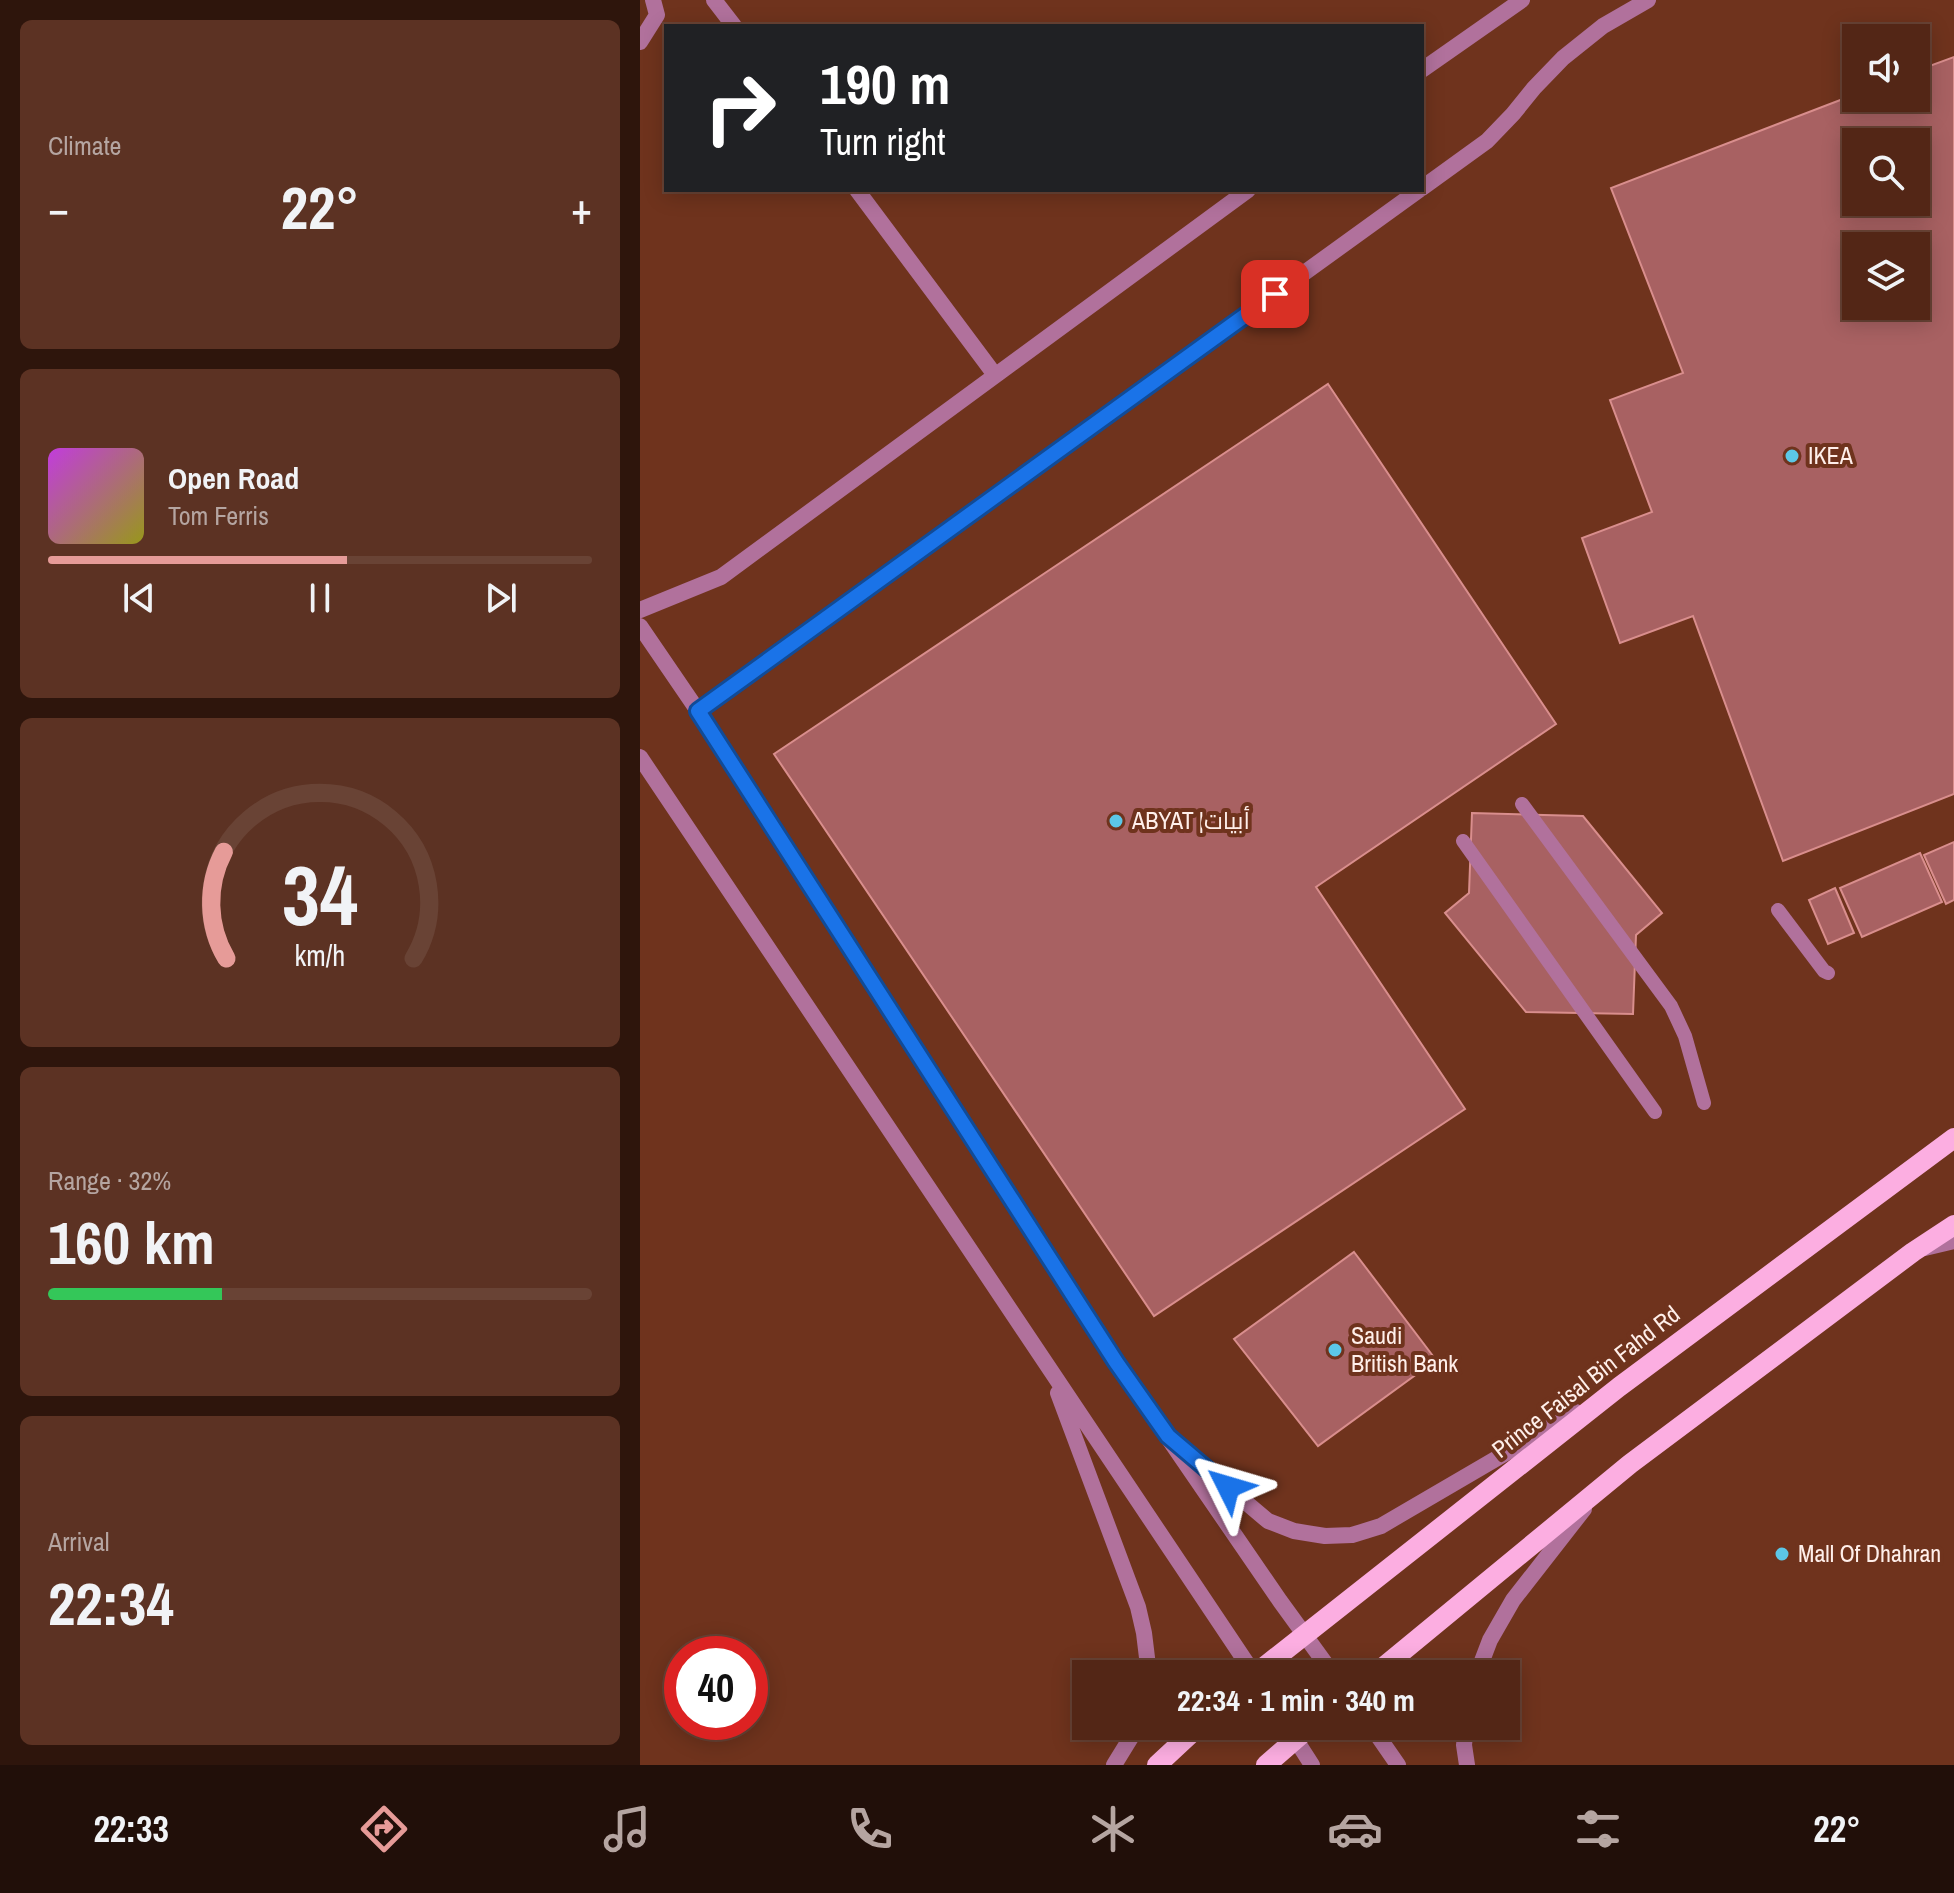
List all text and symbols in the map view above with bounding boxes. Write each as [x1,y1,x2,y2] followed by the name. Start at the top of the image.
[1842,24,1930,320] map controls
[1842,24,1930,112] button: sound
[820,46,950,121] text: 190 m
[688,56,792,160] icon: right
[820,118,945,166] text: Turn right
[48,128,121,163] text: Climate
[1842,128,1930,216] button: search
[281,167,359,248] text: 22°
[48,178,69,238] text: −
[571,178,592,238] text: +
[1842,232,1930,320] button: layers
[1241,260,1309,328] pin
[1253,272,1297,316] icon: arrive
[1808,439,1854,471] place label: IKEA
[1783,447,1801,465] marker: IKEA
[168,458,299,498] text: Open Road
[168,498,269,533] text: Tom Ferris
[117,576,161,620] icon: previous
[298,576,342,620] icon: pause
[479,576,523,620] icon: next
[1131,804,1250,836] place label: ABYAT |أبيات
[1107,812,1125,830] marker: ABYAT |أبيات
[282,838,358,950] text: 34
[295,936,345,975] text: km/h
[48,1163,171,1198] text: Range · 32%
[48,1202,215,1283] text: 160 km
[1485,1298,1686,1465] street label: Prince Faisal Bin Fahd Rd
[1351,1319,1458,1379] place label: Saudi British Bank
[1326,1341,1344,1359] marker: Saudi British Bank
[1186,1445,1270,1529] position arrow
[48,1524,110,1559] text: Arrival
[1798,1537,1941,1569] place label: Mall Of Dhahran
[1773,1545,1791,1563] marker: Mall Of Dhahran
[48,1563,174,1644] text: 22:34
[664,1636,768,1740] speed limit sign: 40
[1177,1680,1415,1720] text: 22:34 · 1 min · 340 m
[356,1801,412,1857] icon: directions
[599,1801,655,1857] icon: music
[842,1801,898,1857] icon: phone
[1085,1801,1141,1857] icon: climate
[1327,1801,1383,1857] icon: car
[1570,1801,1626,1857] icon: filters
[93,1805,169,1853] text: 22:33
[1813,1805,1861,1853] text: 22°

